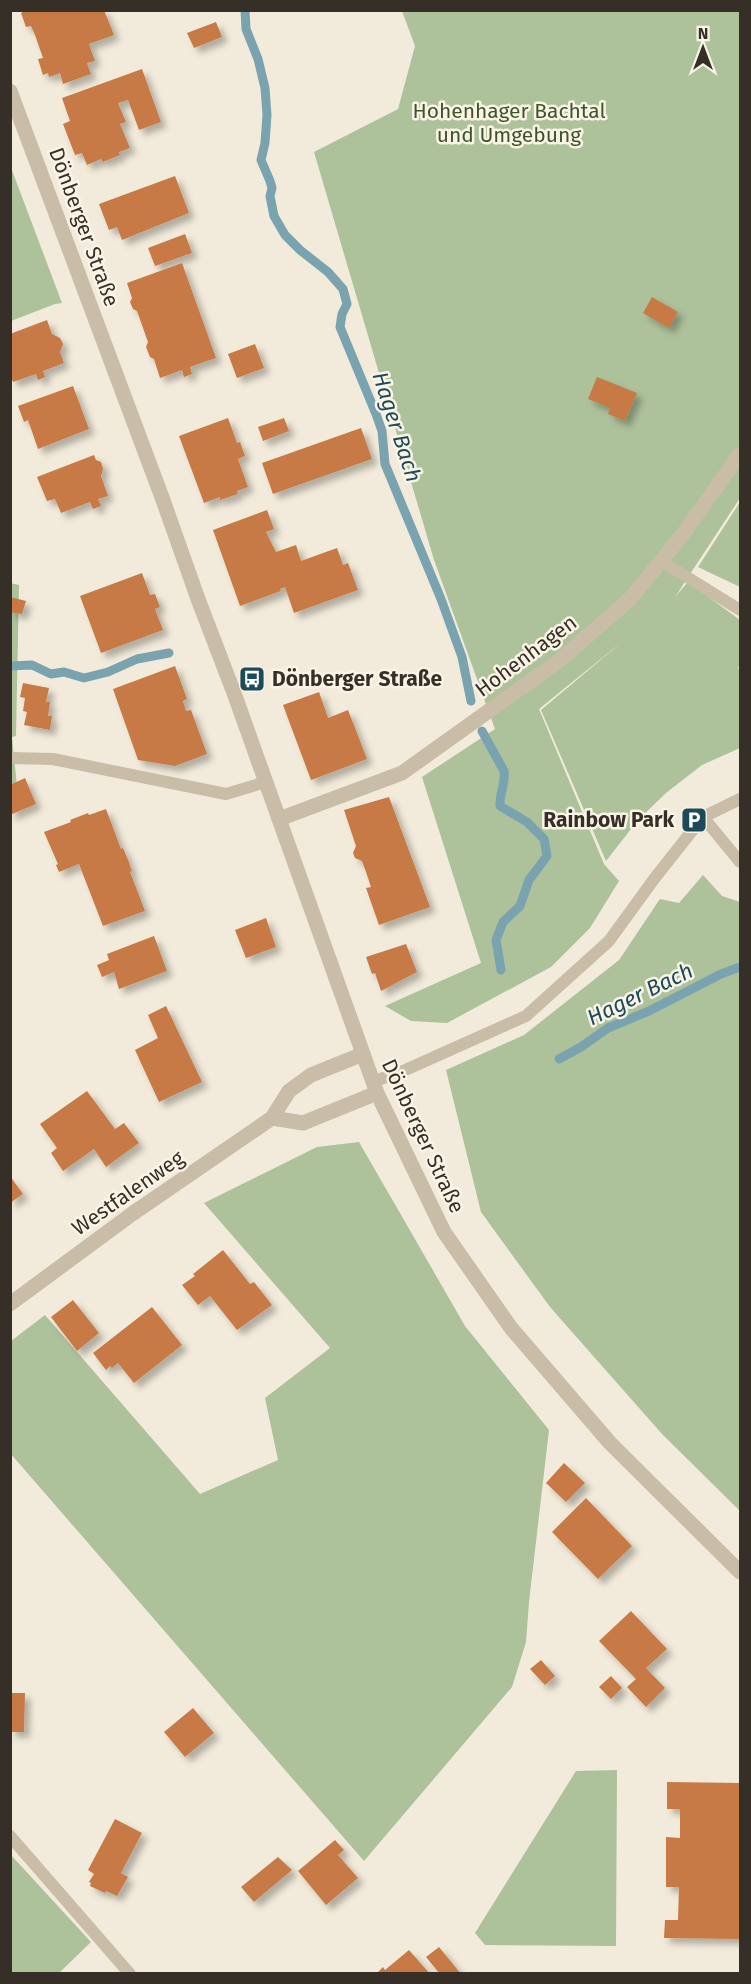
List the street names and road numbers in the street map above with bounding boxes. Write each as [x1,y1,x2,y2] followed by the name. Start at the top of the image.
[43,144,125,310] street label: Dönberger Straße
[470,609,582,703] street label: Hohenhagen
[376,1055,470,1217] street label: Dönberger Straße
[67,1145,189,1241] street label: Westfalenweg

